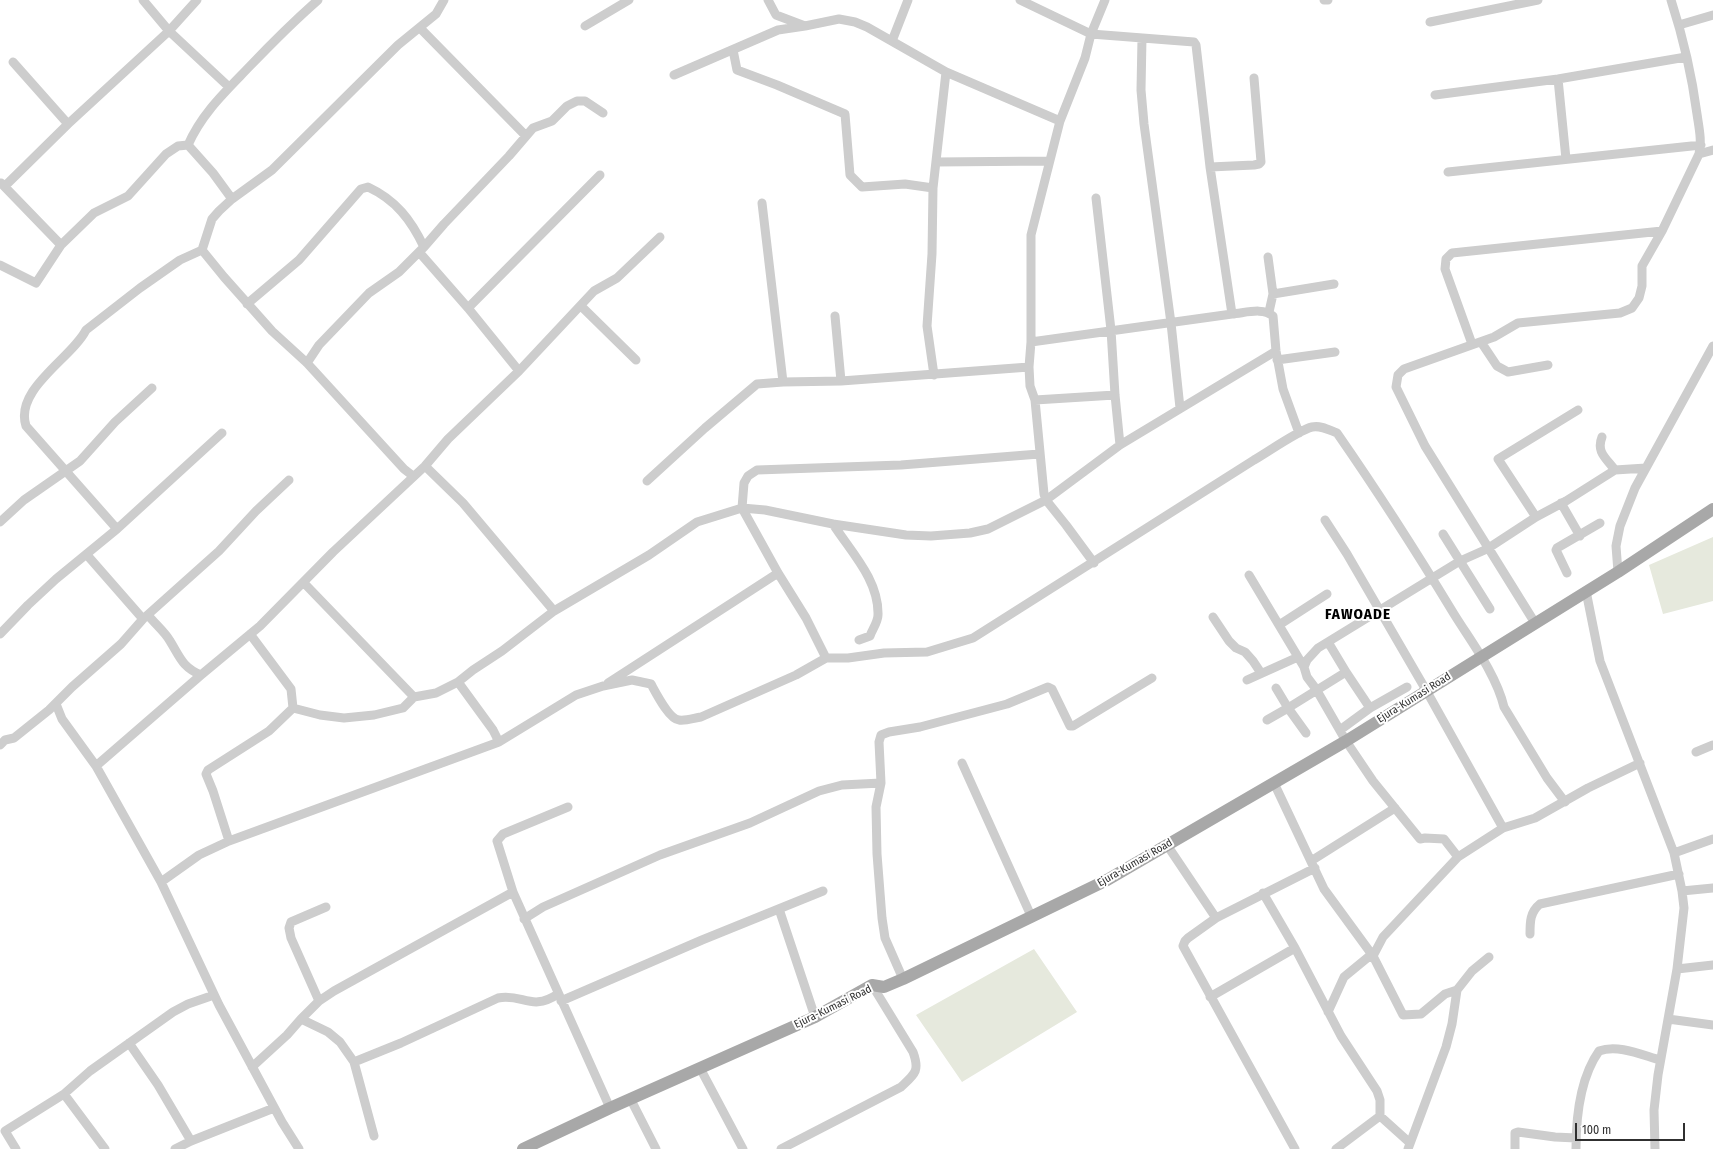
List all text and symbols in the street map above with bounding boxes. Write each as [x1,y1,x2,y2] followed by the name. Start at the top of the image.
[1325,606,1391,624] district label: FAWOADE
[1375,670,1453,726] street label: Ejura-Kumasi Road
[1095,836,1175,890] street label: Ejura-Kumasi Road
[792,983,874,1031] street label: Ejura-Kumasi Road
[1577,1115,1687,1141] scale bar
[1582,1123,1611,1137] text: 100 m

